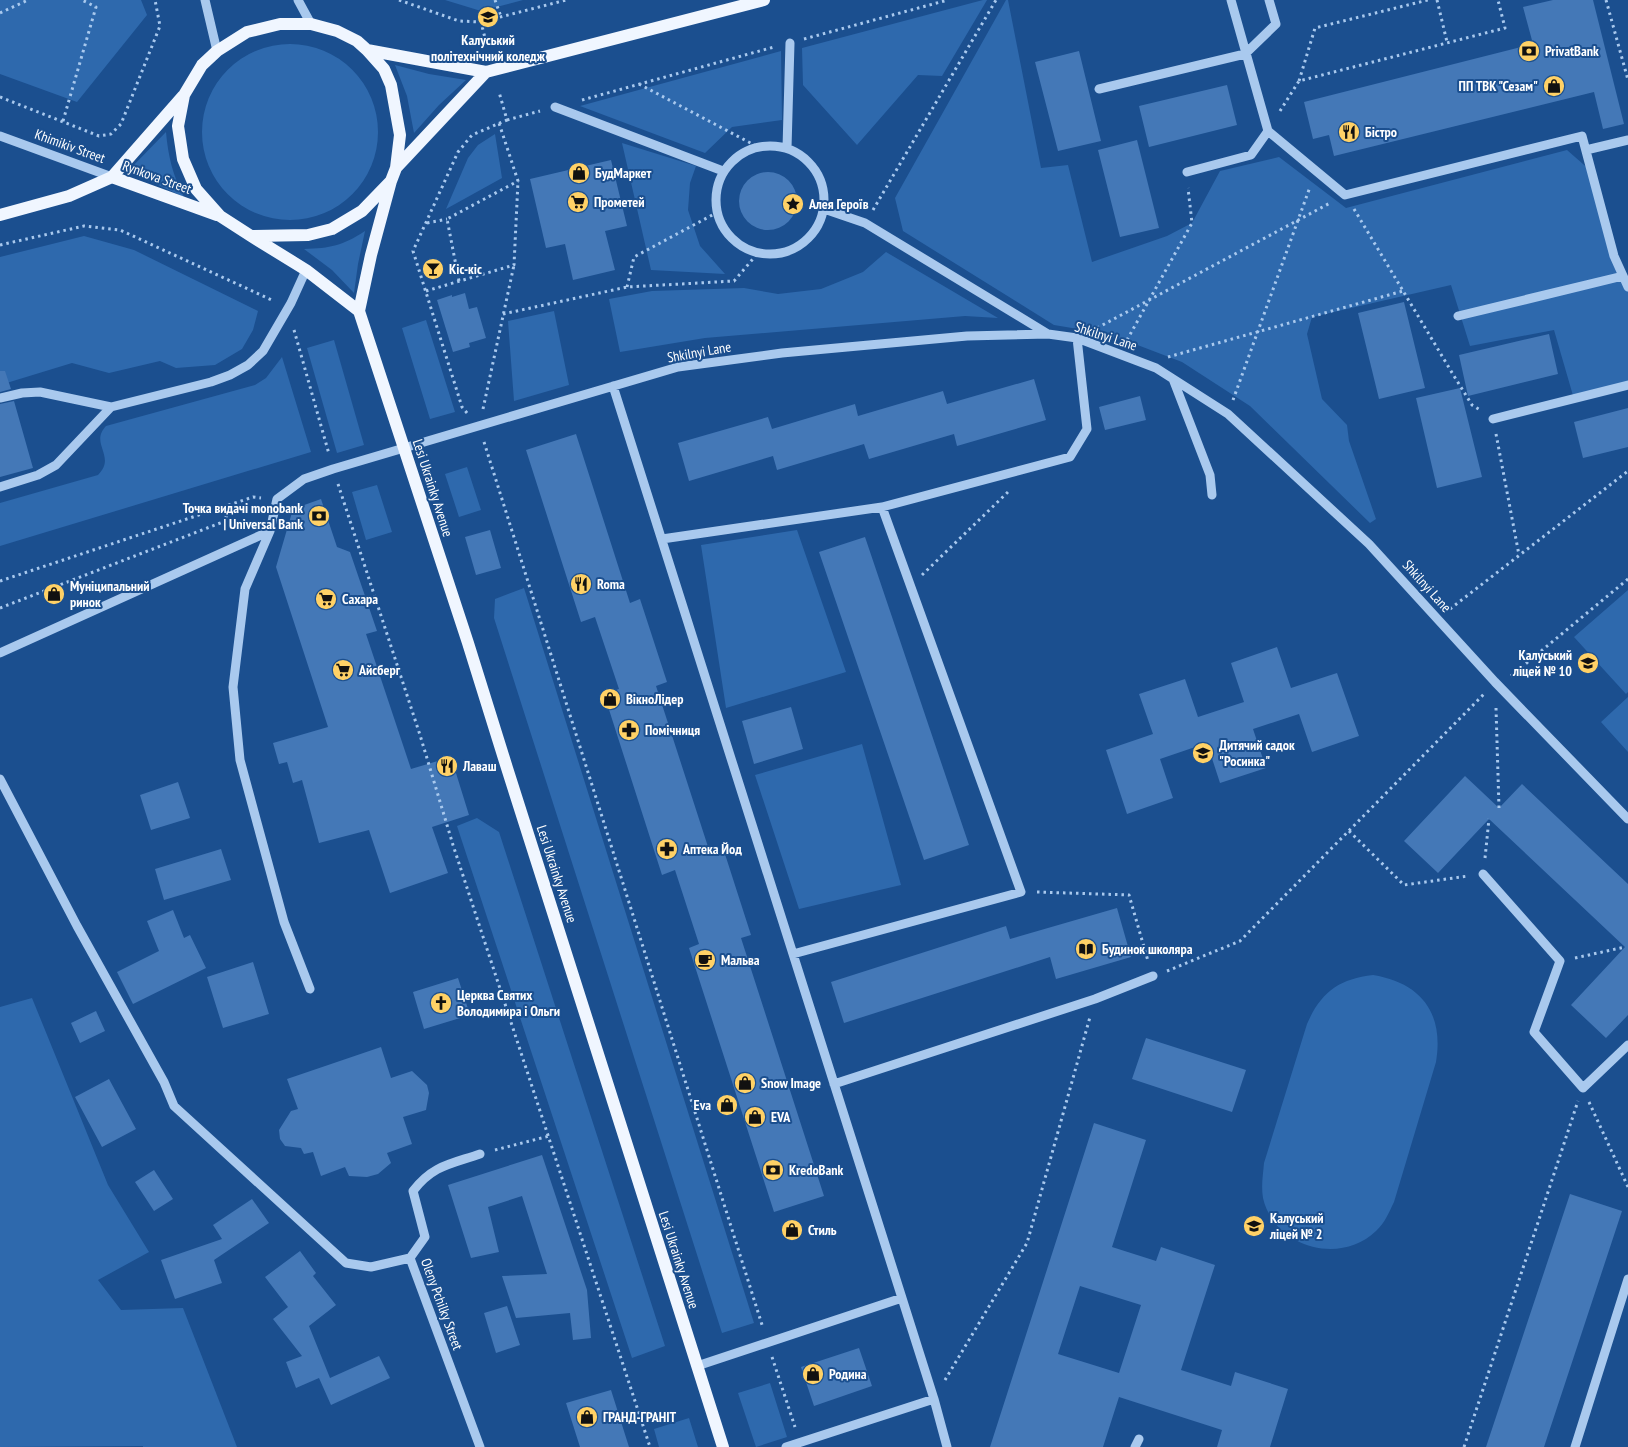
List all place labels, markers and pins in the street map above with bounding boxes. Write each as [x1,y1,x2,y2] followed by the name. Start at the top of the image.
[476,5,500,29] school or university icon: Калуський політехнічний коледж
[431,31,546,65] place label: Калуський політехнічний коледж
[1517,39,1541,63] bank icon: PrivatBank
[1545,42,1599,60] place label: PrivatBank
[1542,74,1566,98] shop icon: ПП ТВК "Сезам"
[1459,77,1538,95] place label: ПП ТВК "Сезам"
[1337,120,1361,144] restaurant icon: Бістро
[1365,123,1397,141] place label: Бістро
[567,161,591,185] shop icon: БудМаркет
[595,164,652,182] place label: БудМаркет
[566,190,590,214] supermarket icon: Прометей
[781,192,805,216] place icon: Алея Героїв
[594,193,645,211] place label: Прометей
[808,195,869,213] place label: Алея Героїв
[421,257,445,281] bar icon: Кіс-кіс
[449,260,482,278] place label: Кіс-кіс
[183,499,303,533] place label: Точка видачі monobank | Universal Bank
[307,504,331,528] bank icon: Точка видачі monobank | Universal Bank
[569,572,593,596] restaurant icon: Roma
[597,575,625,593] place label: Roma
[70,577,150,611] place label: Муніципальний ринок
[42,582,66,606] shop icon: Муніципальний ринок
[314,587,338,611] supermarket icon: Сахара
[342,590,378,608] place label: Сахара
[1512,646,1572,680] place label: Калуський ліцей № 10
[1576,651,1600,675] school or university icon: Калуський ліцей № 10
[331,658,355,682] supermarket icon: Айсберг
[358,661,401,679] place label: Айсберг
[598,687,622,711] shop icon: ВікноЛідер
[626,690,683,708] place label: ВікноЛідер
[617,718,641,742] pharmacy icon: Помічниця
[645,721,700,739] place label: Помічниця
[1219,736,1295,770] place label: Дитячий садок "Росинка"
[1191,741,1215,765] school or university icon: Дитячий садок "Росинка"
[435,754,459,778] restaurant icon: Лаваш
[462,757,497,775] place label: Лаваш
[655,837,679,861] pharmacy icon: Аптека Йод
[682,840,742,858] place label: Аптека Йод
[1074,937,1098,961] library icon: Будинок школяра
[1102,940,1193,958] place label: Будинок школяра
[693,948,717,972] cafe icon: Мальва
[721,951,760,969] place label: Мальва
[457,986,560,1020] place label: Церква Святих Володимира і Ольги
[429,991,453,1015] church icon: Церква Святих Володимира і Ольги
[733,1071,757,1095] shop icon: Snow Image
[761,1074,821,1092] place label: Snow Image
[715,1093,739,1117] shop icon: Eva
[694,1096,711,1114] place label: Eva
[743,1105,767,1129] shop icon: ЕVA
[771,1108,791,1126] place label: ЕVA
[761,1158,785,1182] bank icon: KredoBank
[789,1161,844,1179] place label: KredoBank
[1269,1209,1324,1243] place label: Калуський ліцей № 2
[1242,1214,1266,1238] school or university icon: Калуський ліцей № 2
[780,1218,804,1242] shop icon: Стиль
[808,1221,837,1239] place label: Стиль
[801,1362,825,1386] shop icon: Родина
[829,1365,867,1383] place label: Родина
[575,1405,599,1429] shop icon: ГРАНД-ГРАНІТ
[603,1408,677,1426] place label: ГРАНД-ГРАНІТ

